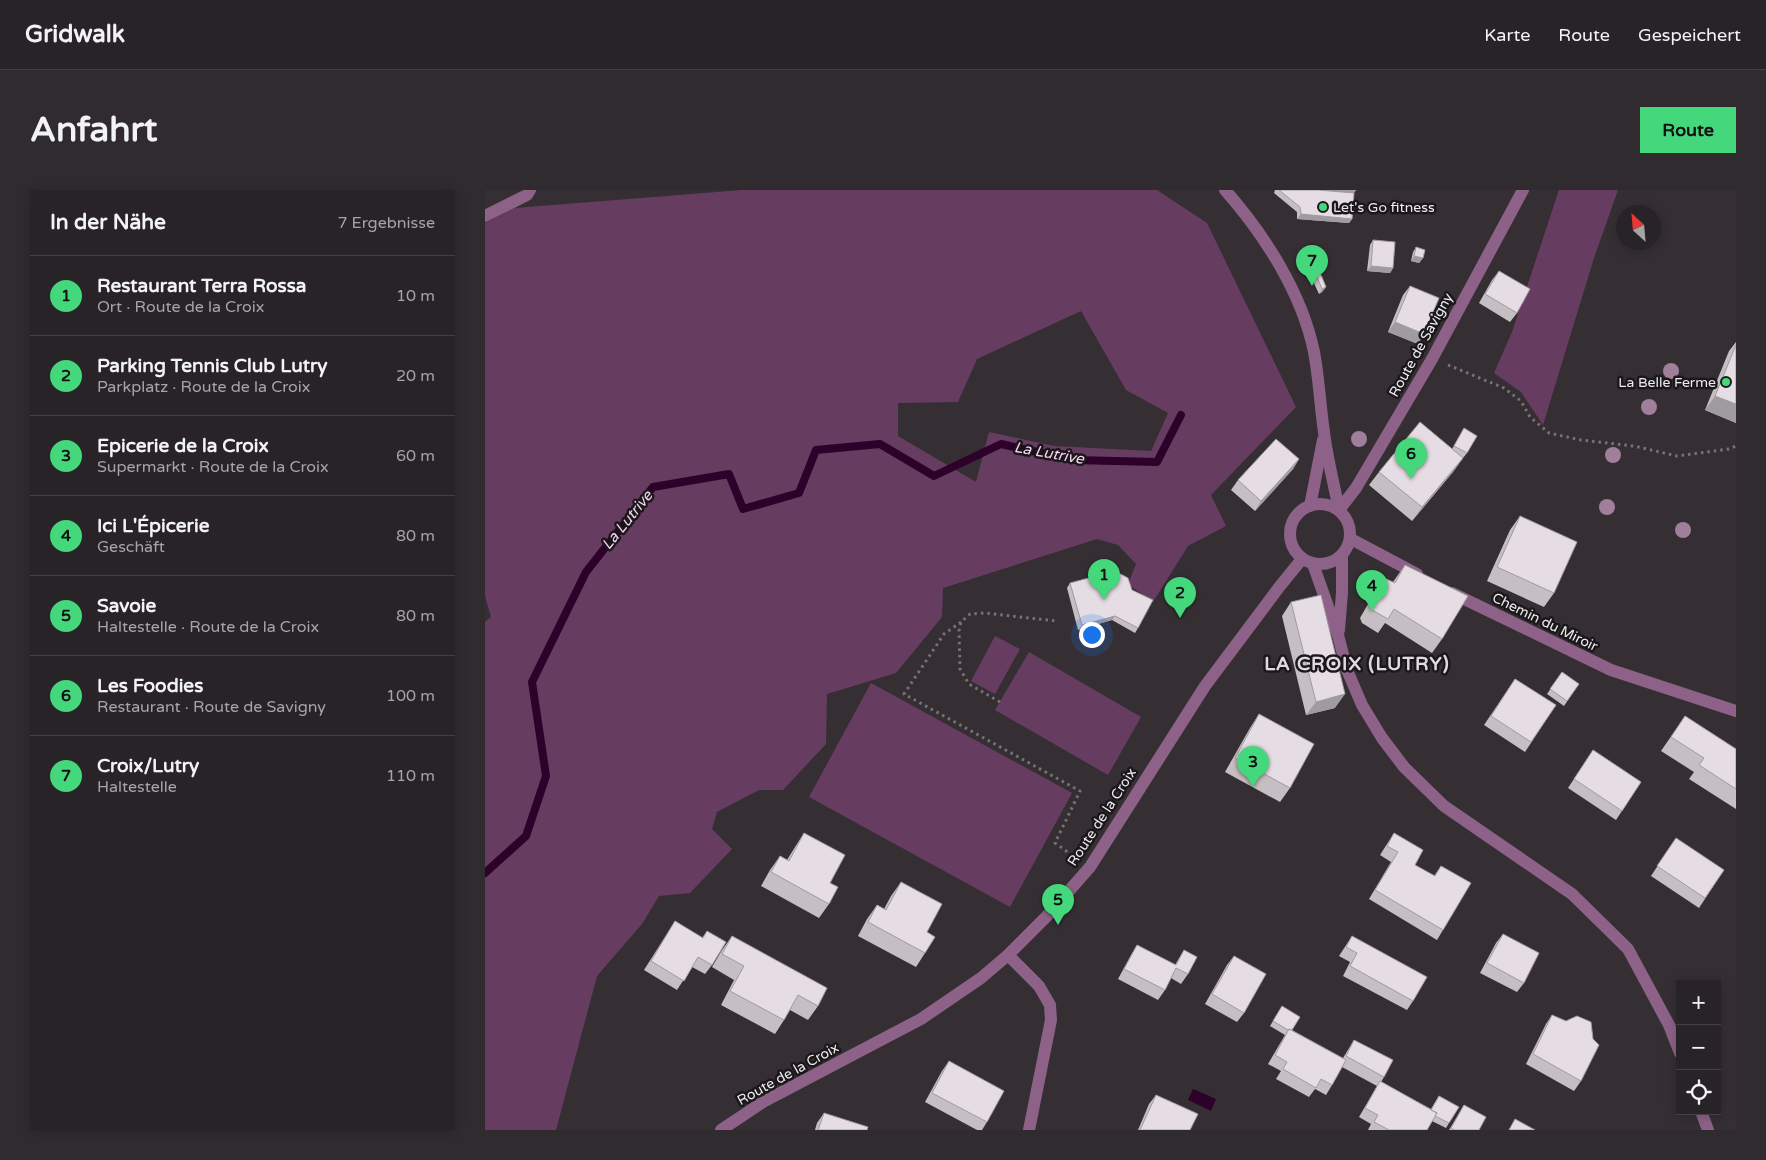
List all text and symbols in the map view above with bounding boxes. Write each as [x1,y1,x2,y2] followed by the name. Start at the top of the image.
[25,20,125,49] text: Gridwalk
[1484,24,1530,46] text: Karte
[1558,24,1610,46] text: Route
[1638,24,1741,46] text: Gespeichert
[1640,107,1736,153] button: Route
[30,109,157,151] text: Anfahrt
[1333,199,1435,216] place label: Let's Go fitness
[1317,201,1329,213] marker: Let's Go fitness
[1616,205,1661,250] north arrow
[50,210,166,235] text: In der Nähe
[337,213,435,233] text: 7 Ergebnisse
[1296,245,1328,286] pin: 7
[97,275,307,297] text: Restaurant Terra Rossa
[61,286,71,306] text: 1
[396,286,435,306] text: 10 m
[1385,290,1457,400] street label: Route de Savigny
[97,297,264,317] text: Ort · Route de la Croix
[97,355,328,377] text: Parking Tennis Club Lutry
[61,366,71,386] text: 2
[396,366,435,386] text: 20 m
[1618,374,1716,391] place label: La Belle Ferme
[1720,376,1732,388] marker: La Belle Ferme
[97,377,310,397] text: Parkplatz · Route de la Croix
[97,435,269,457] text: Epicerie de la Croix
[1013,438,1087,468] water label: La Lutrive
[1395,438,1427,479] pin: 6
[61,446,71,466] text: 3
[396,446,435,466] text: 60 m
[97,457,329,477] text: Supermarkt · Route de la Croix
[598,486,657,553] water label: La Lutrive
[97,515,209,537] text: Ici L'Épicerie
[61,526,71,546] text: 4
[396,526,435,546] text: 80 m
[97,537,165,557] text: Geschäft
[1088,559,1120,600] pin: 1
[1356,570,1388,611] pin: 4
[1164,577,1196,618] pin: 2
[1490,589,1601,655] street label: Chemin du Miroir
[97,595,156,617] text: Savoie
[61,606,71,626] text: 5
[396,606,435,626] text: 80 m
[97,617,319,637] text: Haltestelle · Route de la Croix
[1079,622,1105,648] your location
[1264,653,1450,675] district label: LA CROIX (LUTRY)
[97,675,203,697] text: Les Foodies
[61,686,71,706] text: 6
[386,686,435,706] text: 100 m
[97,697,326,717] text: Restaurant · Route de Savigny
[1237,746,1269,787] pin: 3
[97,755,199,777] text: Croix/Lutry
[1064,765,1140,869] street label: Route de la Croix
[61,766,71,786] text: 7
[386,766,435,786] text: 110 m
[97,777,177,797] text: Haltestelle
[1042,884,1074,925] pin: 5
[1676,980,1721,1115] map controls
[1676,980,1721,1025] button: +
[1676,1025,1721,1070] button: −
[734,1039,842,1109] street label: Route de la Croix
[1676,1070,1721,1115] button: locate

